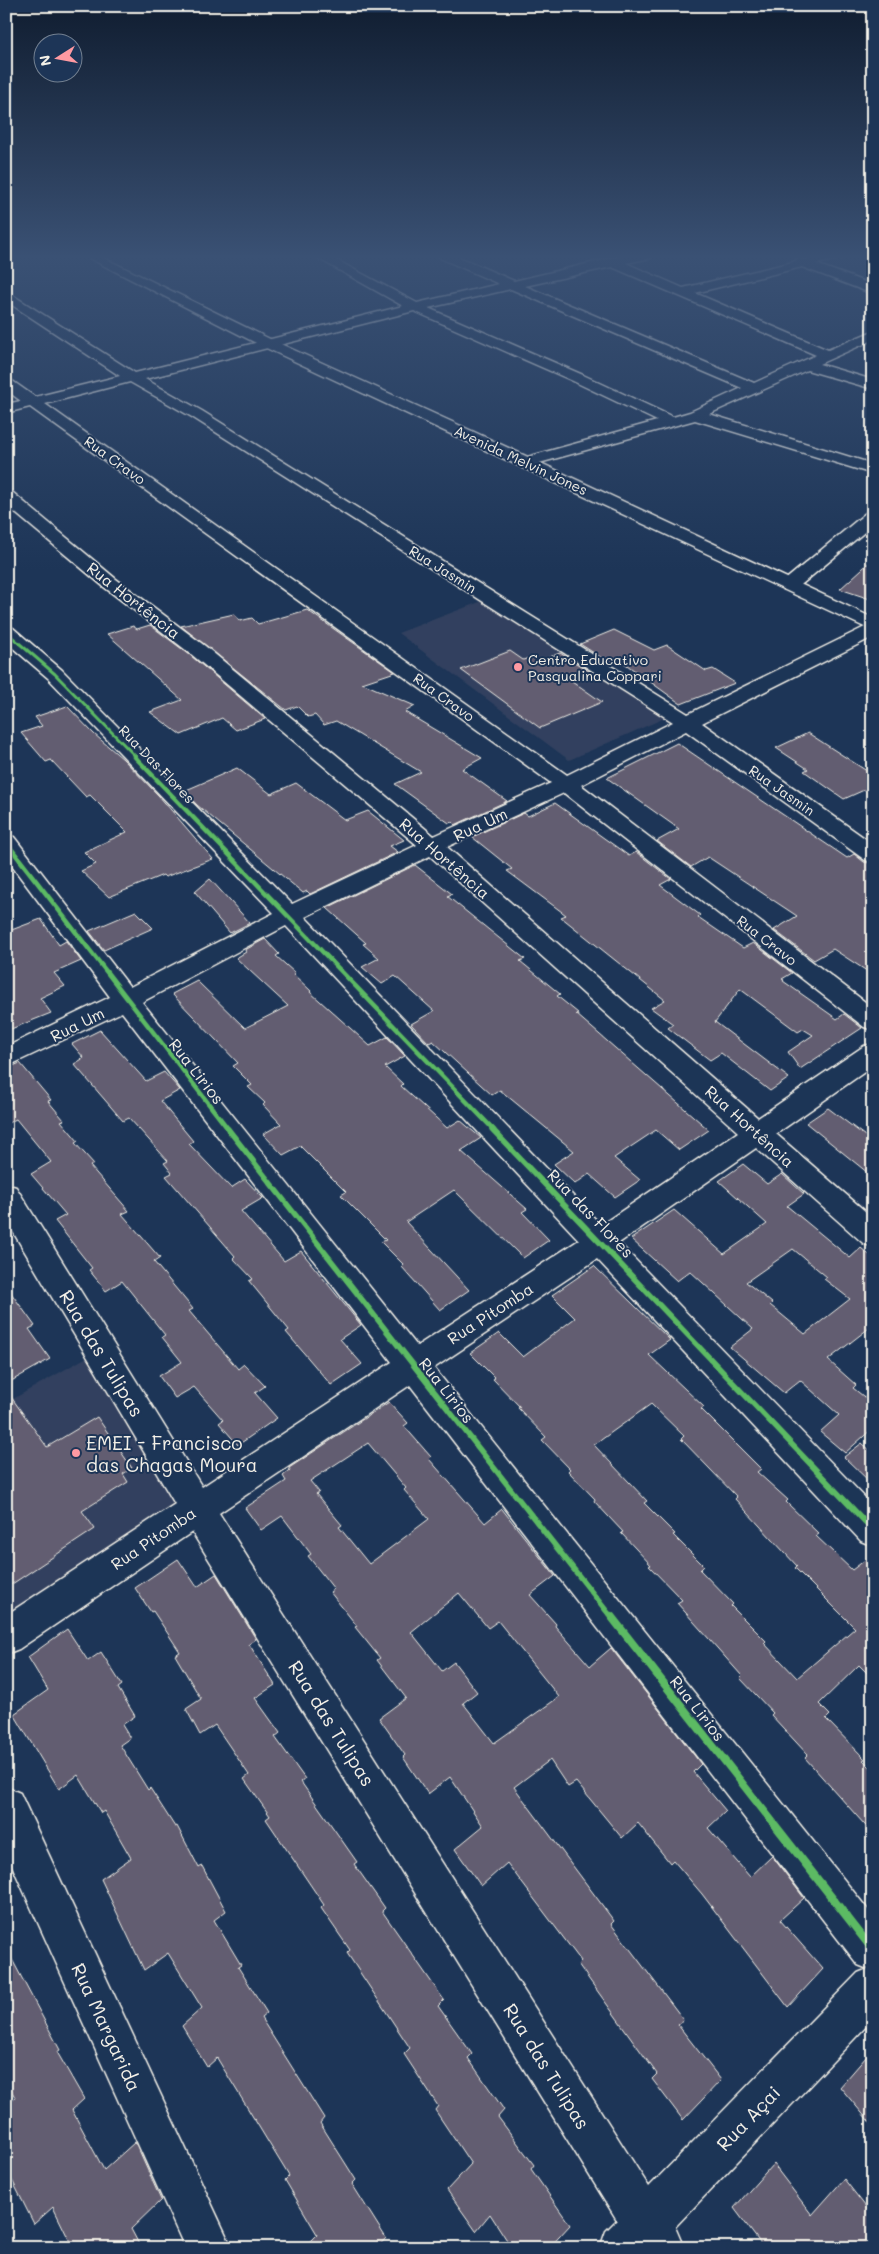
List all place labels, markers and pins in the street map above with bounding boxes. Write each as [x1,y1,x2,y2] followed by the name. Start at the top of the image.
[528,650,662,685] place label: Centro Educativo Pasqualina Coppari
[512,661,524,673] marker: Centro Educativo Pasqualina Coppari
[86,1430,258,1477] place label: EMEI - Francisco das Chagas Moura
[70,1447,82,1459] marker: EMEI - Francisco das Chagas Moura

